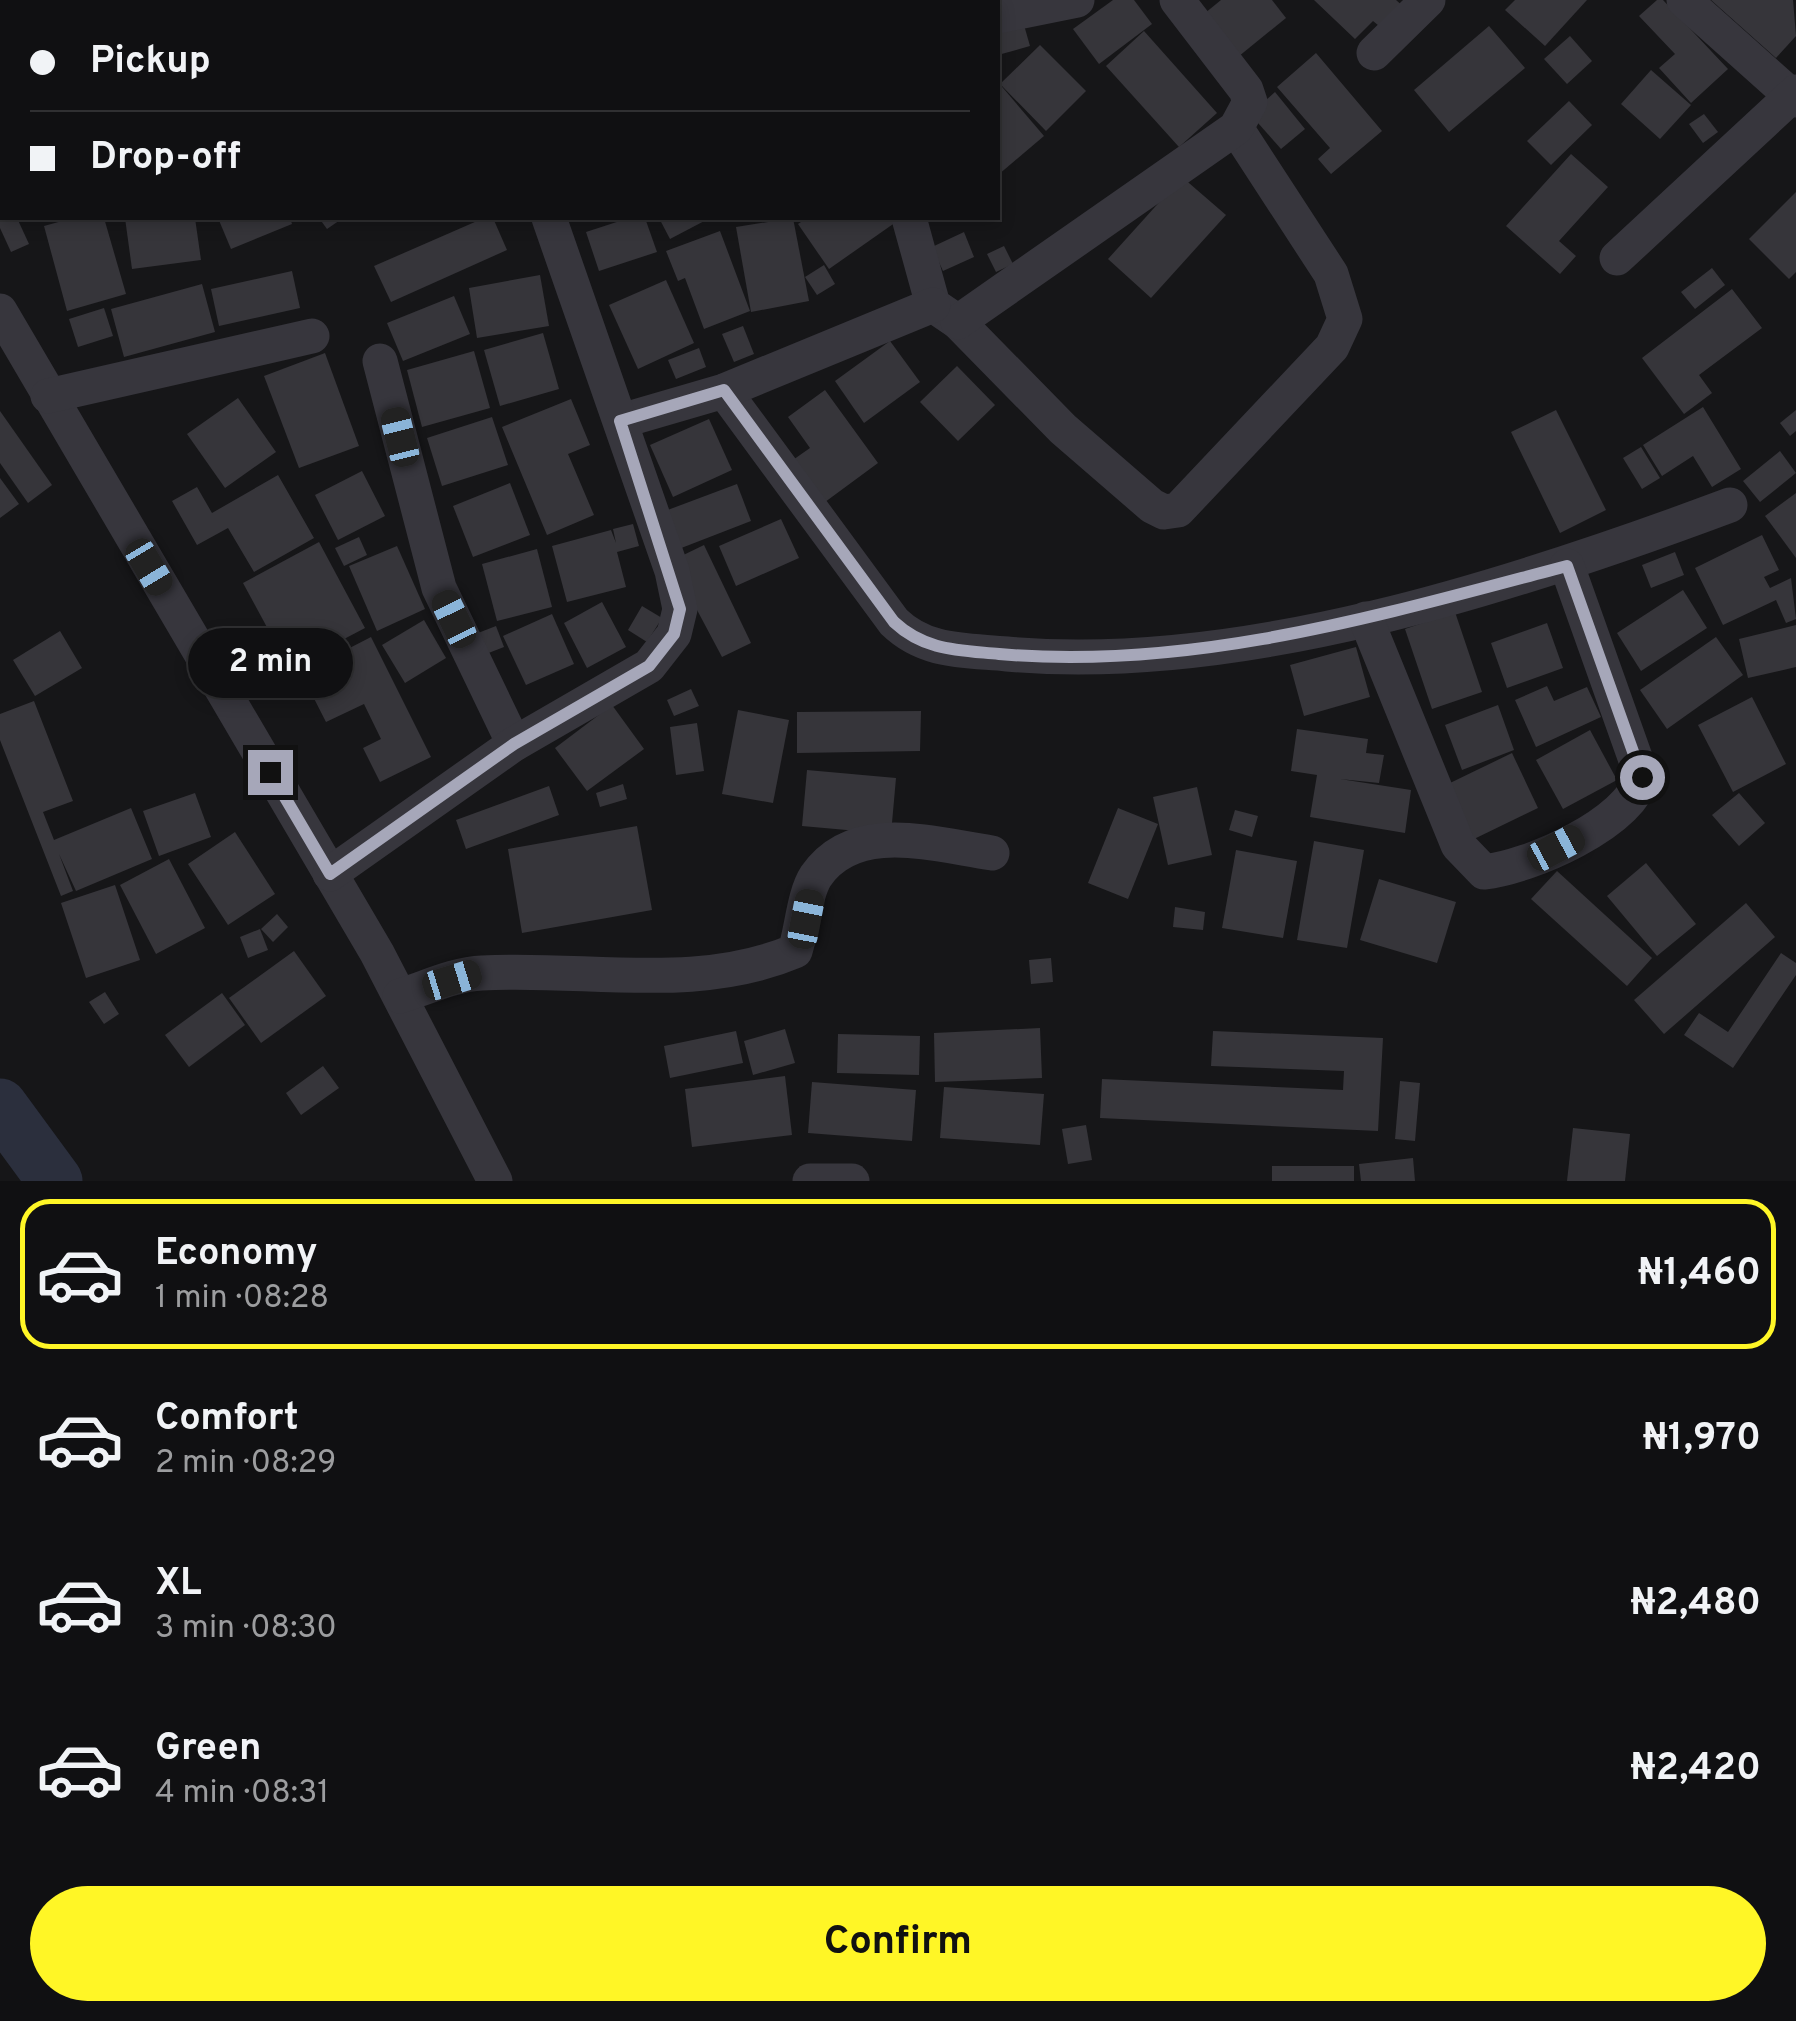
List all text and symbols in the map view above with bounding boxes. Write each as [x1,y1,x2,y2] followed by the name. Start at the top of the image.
[90,38,211,87] text: Pickup
[90,134,241,183] text: Drop-off
[378,404,422,470] car
[121,534,177,600] car
[427,585,481,653] car
[188,627,352,697] callout: 2 min
[229,643,312,683] text: 2 min
[248,750,293,795] route end
[1620,755,1665,800] route start
[1522,821,1590,875] car
[786,887,826,951] car
[419,957,485,1003] car
[35,1229,125,1319] icon: car
[155,1230,317,1279] text: Economy
[1638,1250,1761,1299] text: ₦1,460
[155,1279,329,1319] text: 1 min · 08:28
[35,1394,125,1484] icon: car
[155,1395,299,1444] text: Comfort
[1642,1415,1761,1464] text: ₦1,970
[155,1444,336,1484] text: 2 min · 08:29
[35,1559,125,1649] icon: car
[155,1560,202,1609] text: XL
[1630,1580,1761,1629] text: ₦2,480
[155,1609,337,1649] text: 3 min · 08:30
[35,1724,125,1814] icon: car
[155,1725,261,1774] text: Green
[1630,1745,1761,1794] text: ₦2,420
[155,1774,329,1814] text: 4 min · 08:31
[30,1886,1766,2001] button: Confirm

